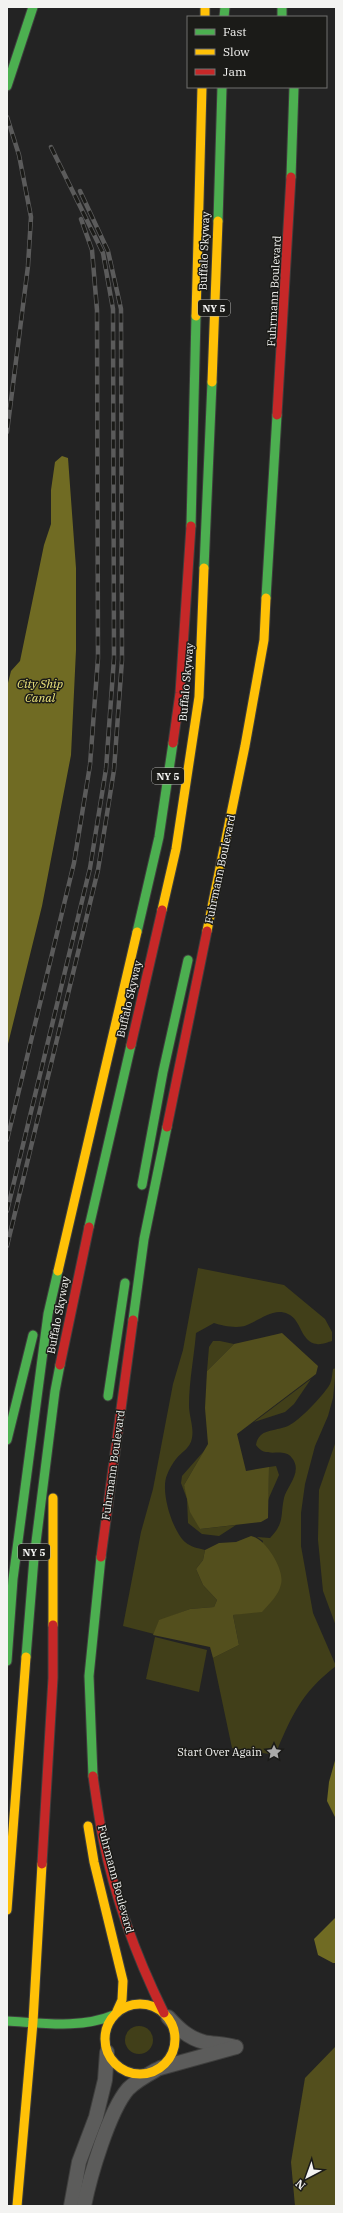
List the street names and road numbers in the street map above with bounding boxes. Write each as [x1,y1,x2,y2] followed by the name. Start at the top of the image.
[196,211,212,291] street label: Buffalo Skyway
[264,235,284,347] street label: Fuhrmann Boulevard
[198,300,230,316] road number: NY 5
[176,642,196,722] street label: Buffalo Skyway
[152,768,184,784] road number: NY 5
[202,813,238,925] street label: Fuhrmann Boulevard
[113,959,145,1039] street label: Buffalo Skyway
[44,1275,72,1355] street label: Buffalo Skyway
[98,1409,128,1521] street label: Fuhrmann Boulevard
[18,1544,50,1560] road number: NY 5
[95,1824,137,1935] street label: Fuhrmann Boulevard

